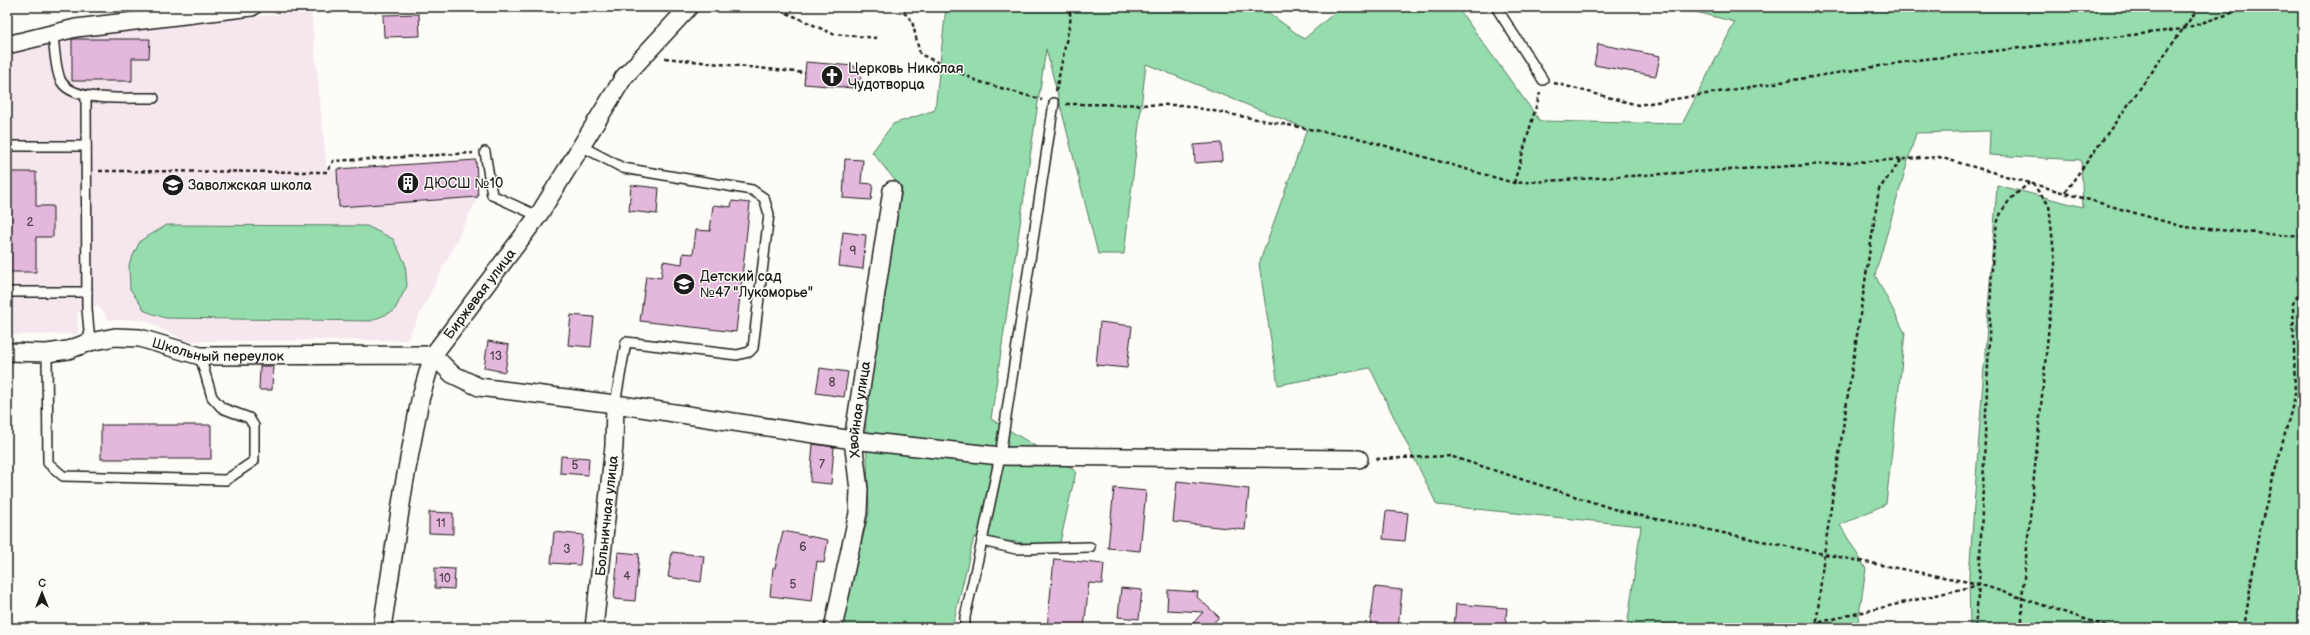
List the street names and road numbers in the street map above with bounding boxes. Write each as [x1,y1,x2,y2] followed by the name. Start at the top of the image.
[440,245,519,342] street label: Биржевая улица
[150,334,285,365] street label: Школьный переулок
[844,359,874,459] street label: Хвойная улица
[591,454,621,577] street label: Больничная улица

